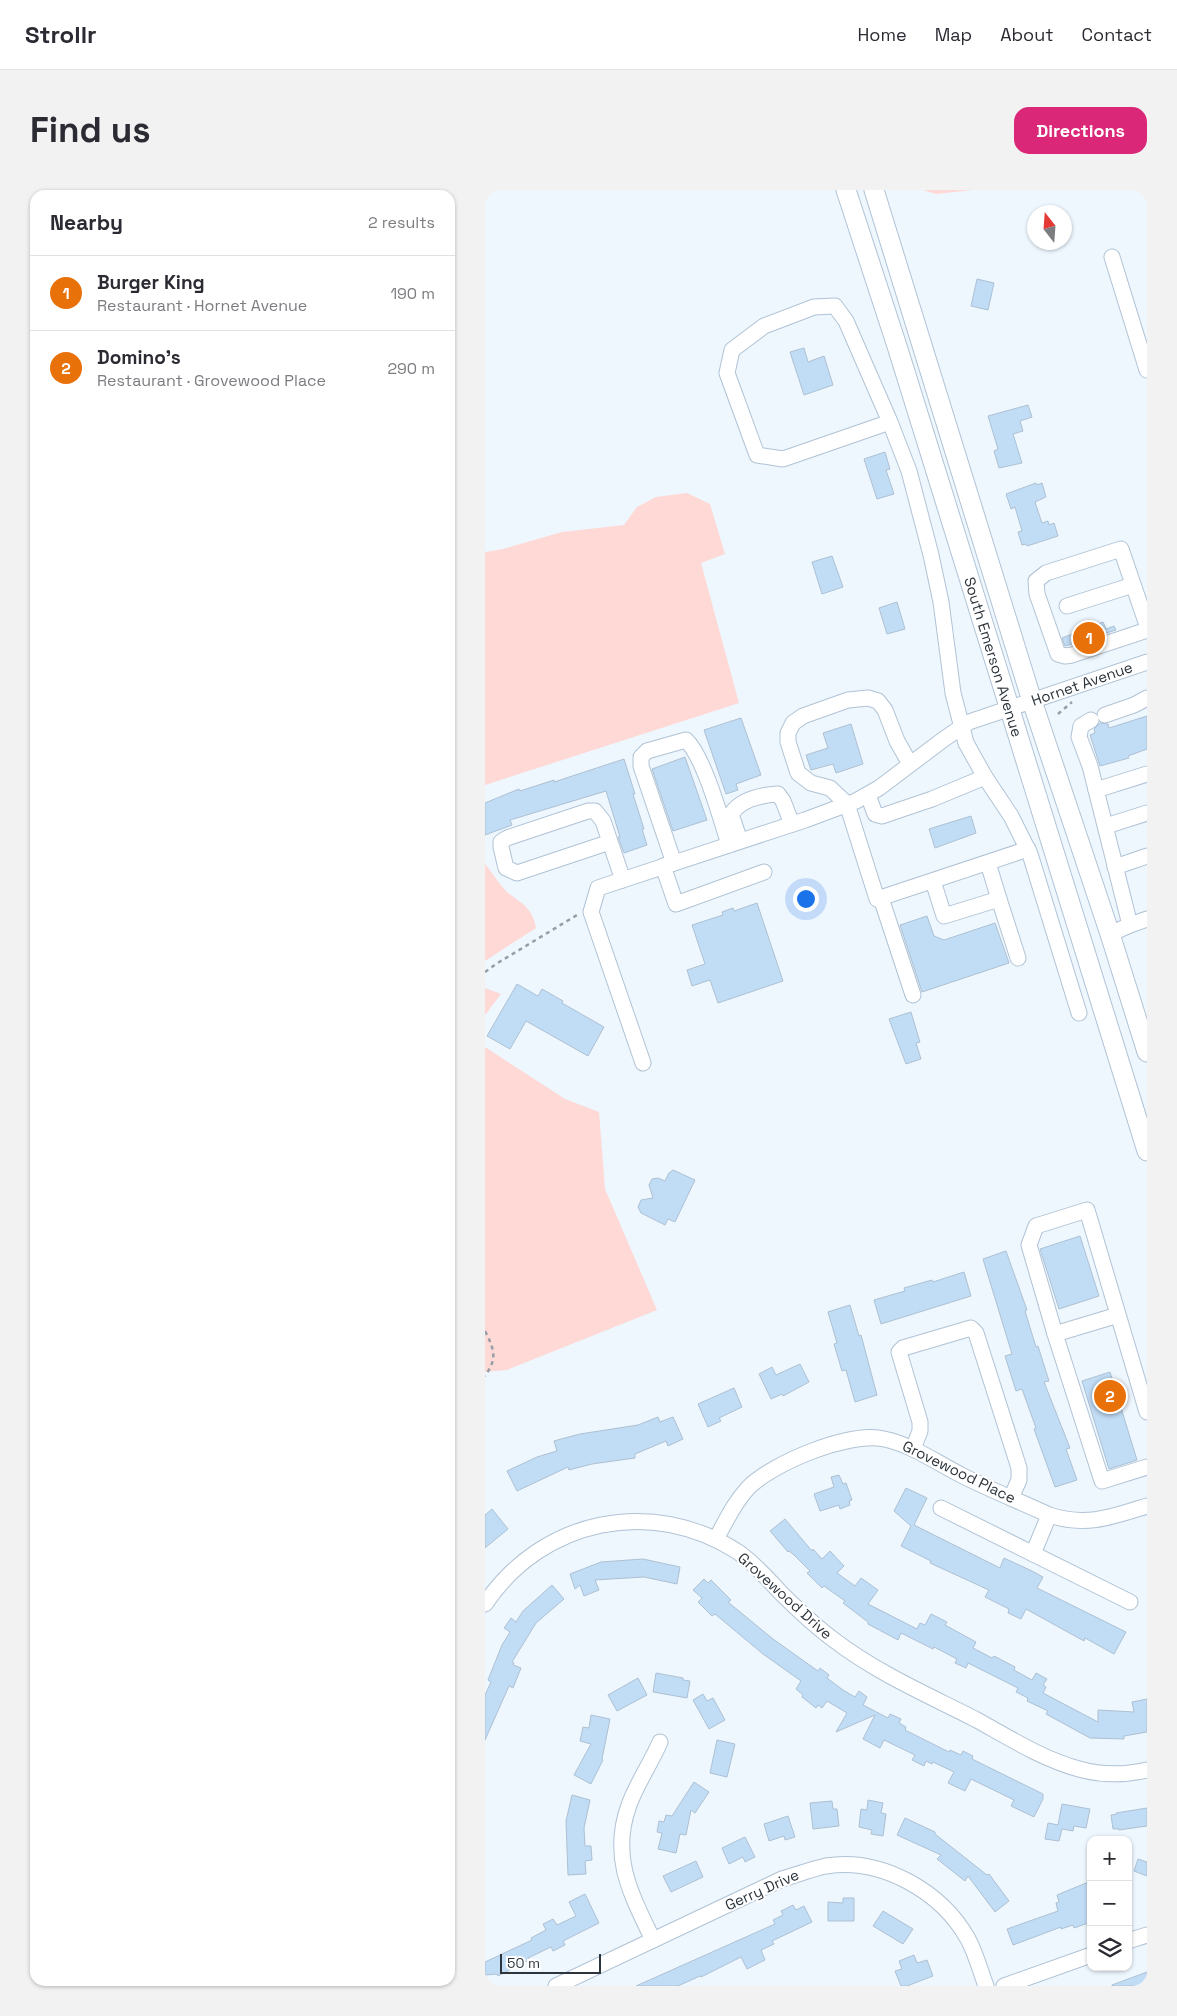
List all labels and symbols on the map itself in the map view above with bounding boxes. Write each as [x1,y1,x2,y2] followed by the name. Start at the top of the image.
[1027,205,1072,250] north arrow
[960,575,1027,739] street label: South Emerson Avenue
[1073,619,1105,657] pin: 1
[1029,657,1135,710] street label: Hornet Avenue
[793,886,819,912] your location
[1094,1377,1126,1415] pin: 2
[899,1436,1019,1507] street label: Grovewood Place
[734,1548,837,1643] street label: Grovewood Drive
[722,1865,802,1914] street label: Gerry Drive
[500,1951,601,1974] scale bar

